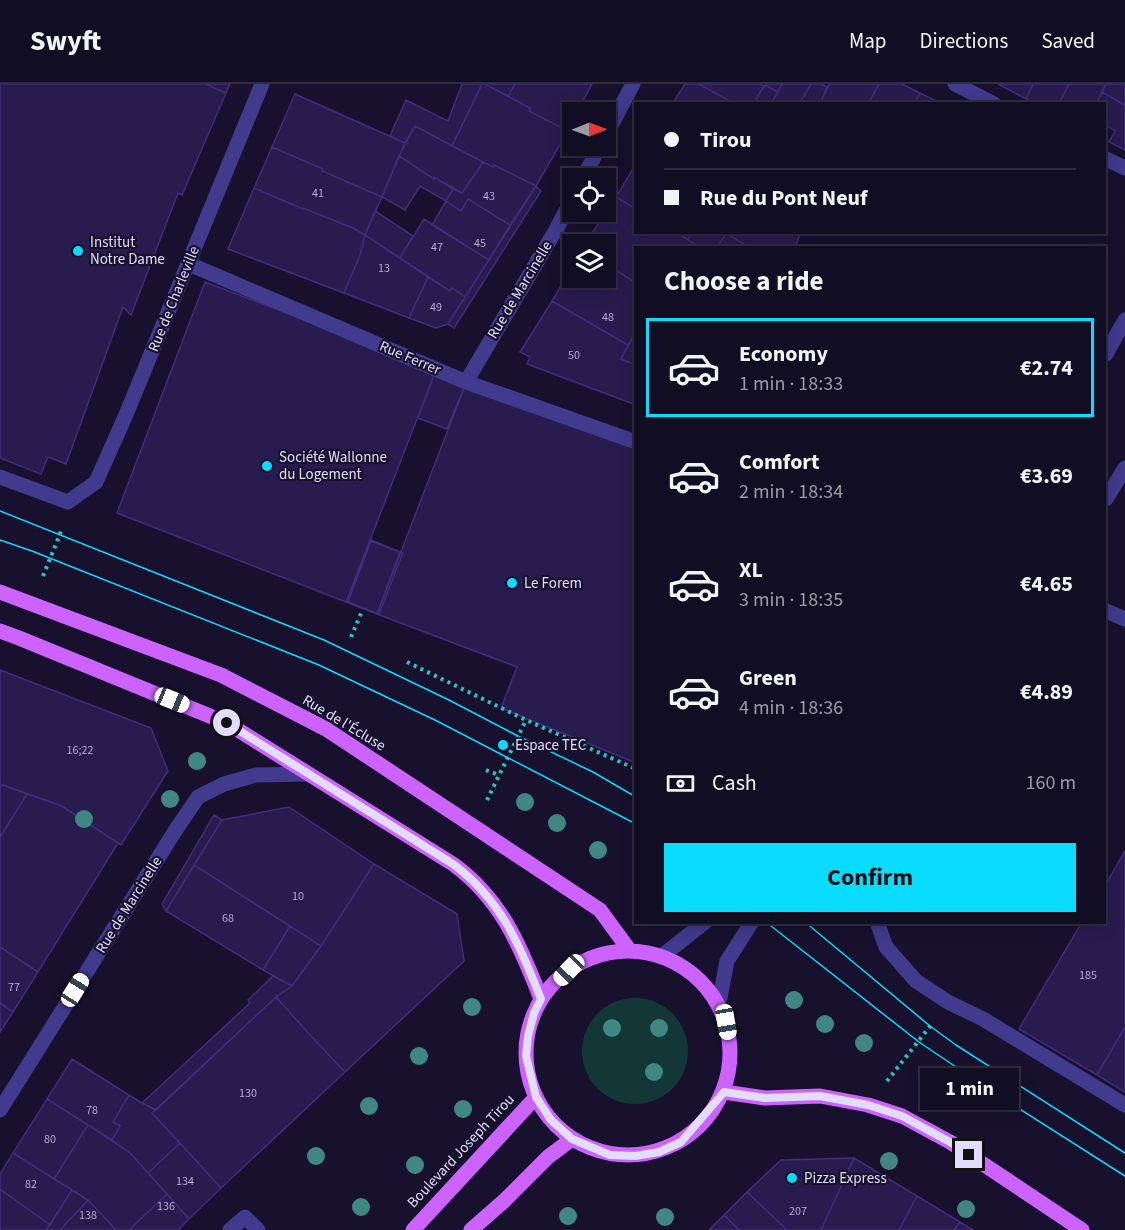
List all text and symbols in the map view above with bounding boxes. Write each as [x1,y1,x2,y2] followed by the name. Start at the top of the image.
[30,21,101,61] text: Swyft
[849,26,887,56] text: Map
[920,26,1008,56] text: Directions
[1041,26,1095,56] text: Saved
[562,102,616,156] north arrow
[562,102,616,288] map controls
[700,124,752,156] text: Tirou
[562,168,616,222] button: locate
[700,182,868,214] text: Rue du Pont Neuf
[312,185,324,202] house number: 41
[483,188,495,205] house number: 43
[90,232,165,270] place label: Institut Notre Dame
[562,234,616,288] button: layers
[474,235,486,252] house number: 45
[482,237,558,343] street label: Rue de Marcinelle
[431,239,443,256] house number: 47
[143,243,205,355] street label: Rue de Charleville
[71,244,85,258] marker: Institut Notre Dame
[378,260,390,277] house number: 13
[664,262,824,301] text: Choose a ride
[430,299,442,316] house number: 49
[602,309,614,326] house number: 48
[376,336,445,381] street label: Rue Ferrer
[739,338,828,370] text: Economy
[667,341,721,395] icon: car
[568,347,580,364] house number: 50
[1020,352,1073,384] text: €2.74
[739,370,843,398] text: 1 min · 18:33
[739,446,820,478] text: Comfort
[279,447,387,485] place label: Société Wallonne du Logement
[667,449,721,503] icon: car
[260,459,274,473] marker: Société Wallonne du Logement
[1020,460,1073,492] text: €3.69
[739,478,843,506] text: 2 min · 18:34
[739,554,763,586] text: XL
[667,557,721,611] icon: car
[1020,568,1073,600] text: €4.65
[524,573,582,594] place label: Le Forem
[505,576,519,590] marker: Le Forem
[739,586,843,614] text: 3 min · 18:35
[739,662,797,694] text: Green
[667,665,721,719] icon: car
[1020,676,1073,708] text: €4.89
[152,685,192,715] car
[298,690,390,756] street label: Rue de l'Écluse
[739,694,843,722] text: 4 min · 18:36
[213,709,240,736] route start
[515,735,587,756] place label: Espace TEC
[496,738,510,752] marker: Espace TEC
[67,742,93,759] house number: 16;22
[664,767,697,800] icon: cash
[712,767,757,799] text: Cash
[1026,769,1076,797] text: 160 m
[664,843,1076,912] button: Confirm
[91,853,167,957] street label: Rue de Marcinelle
[292,888,304,905] house number: 10
[222,910,234,927] house number: 68
[550,951,588,989] car
[1079,967,1097,984] house number: 185
[58,970,92,1010] car
[8,979,20,996] house number: 77
[714,1003,738,1041] car
[920,1068,1018,1110] callout: 1 min
[945,1075,994,1103] text: 1 min
[239,1085,257,1102] house number: 130
[403,1089,519,1213] street label: Boulevard Joseph Tirou
[86,1102,98,1119] house number: 78
[44,1131,56,1148] house number: 80
[955,1141,982,1168] route end
[804,1168,887,1189] place label: Pizza Express
[785,1171,799,1185] marker: Pizza Express
[176,1173,194,1190] house number: 134
[25,1176,37,1193] house number: 82
[157,1198,175,1215] house number: 136
[789,1203,807,1220] house number: 207
[79,1207,97,1224] house number: 138

